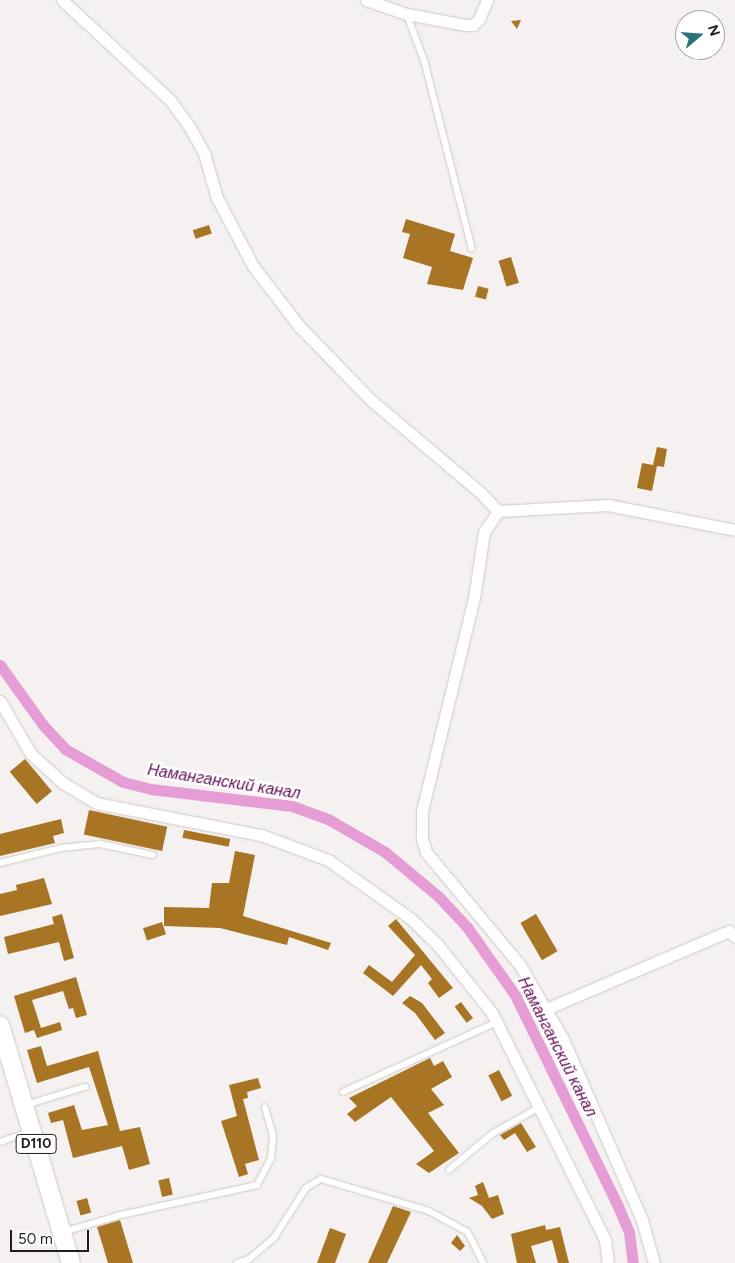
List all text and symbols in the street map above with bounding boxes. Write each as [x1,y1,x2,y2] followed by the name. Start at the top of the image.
[675,10,725,60] north arrow
[704,23,724,38] text: N
[146,760,302,804] water label: Наманганский канал
[513,974,601,1120] water label: Наманганский канал
[15,1132,57,1156] road number: D110
[12,1220,91,1252] scale bar
[18,1230,53,1248] text: 50 m

